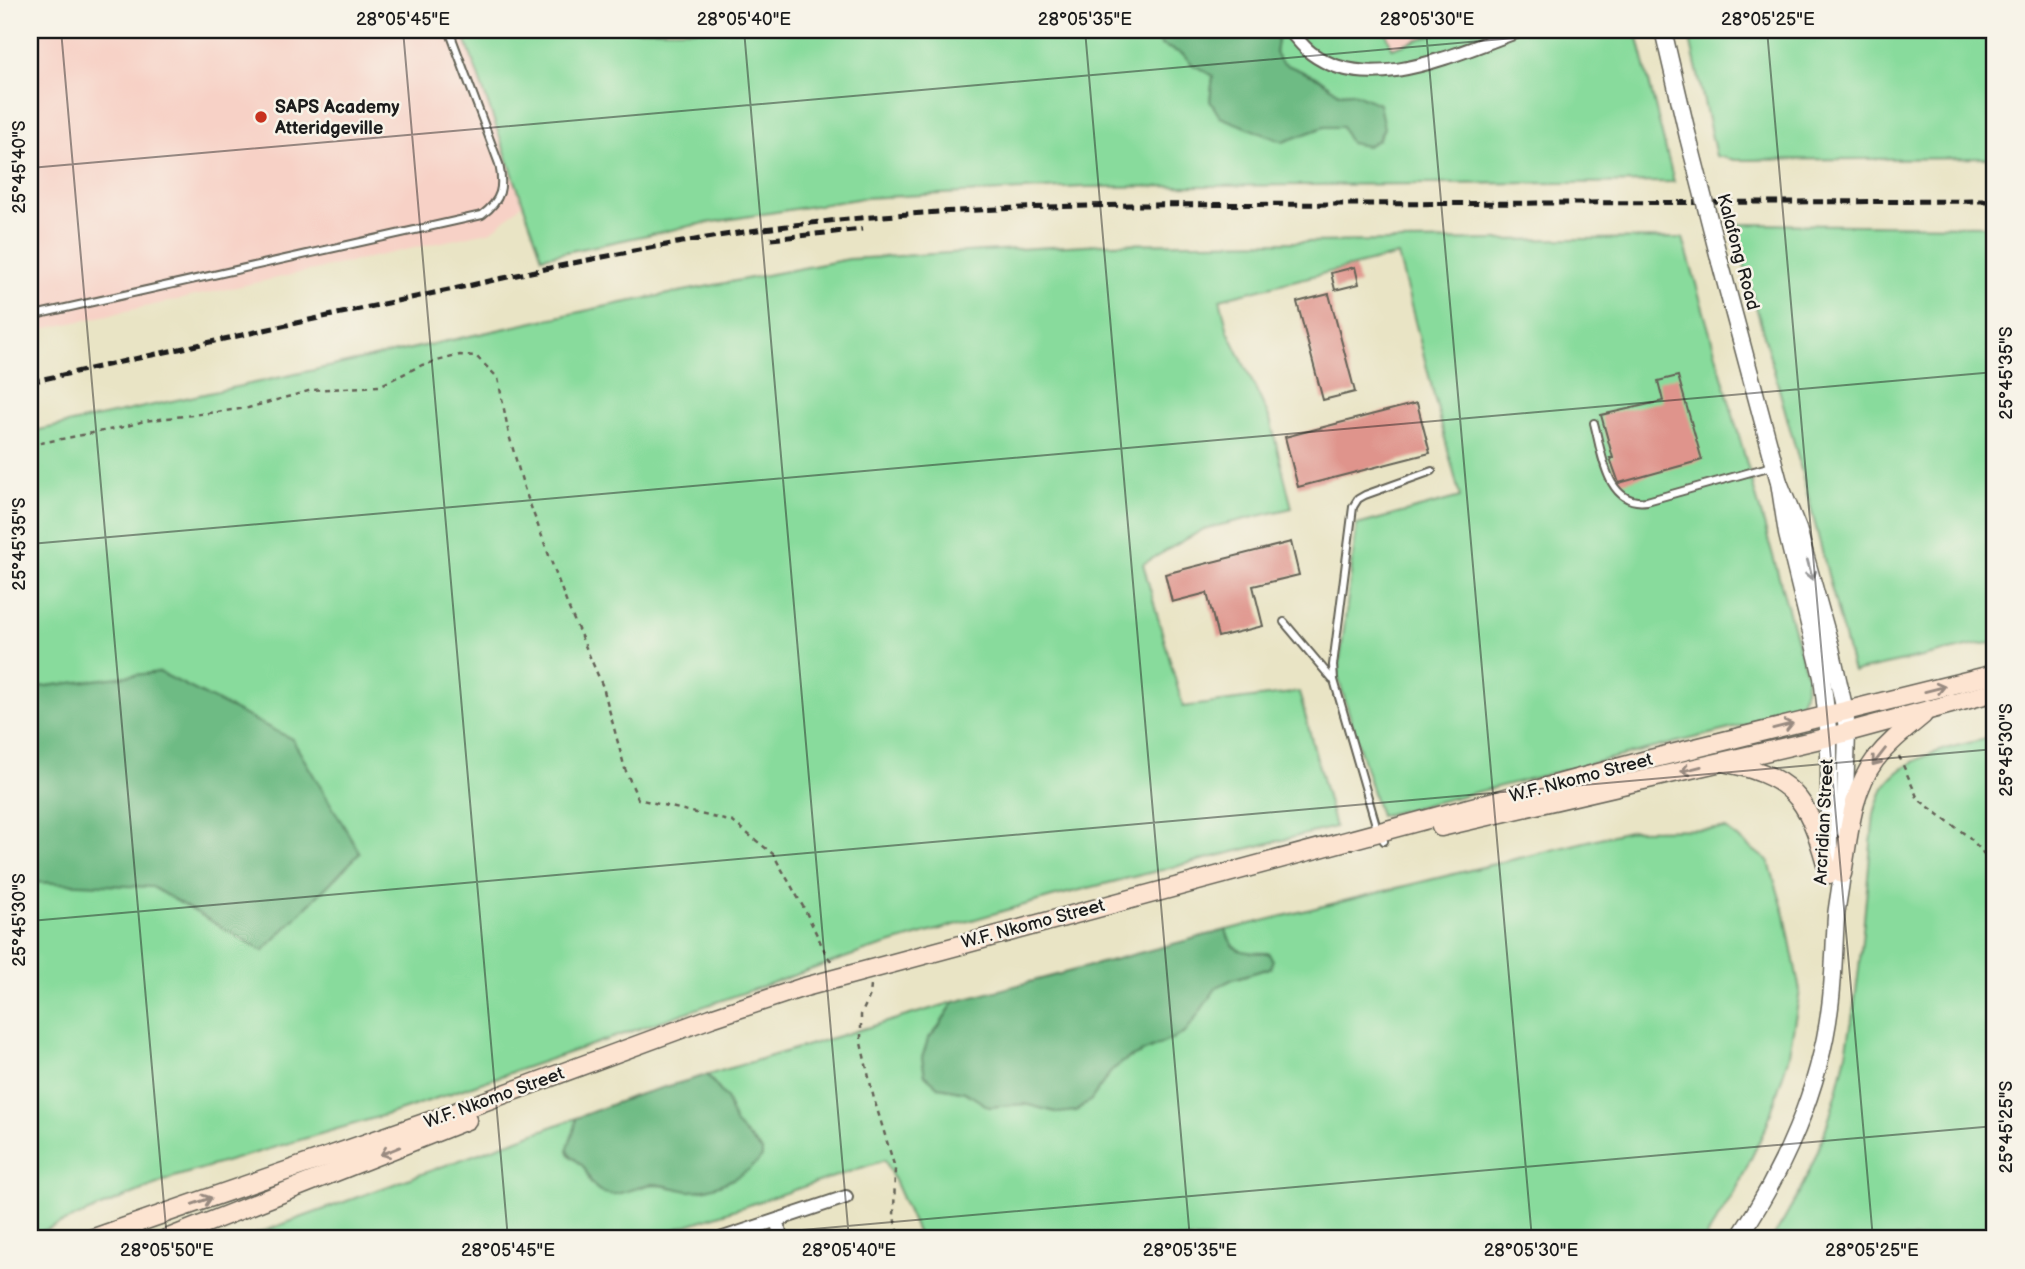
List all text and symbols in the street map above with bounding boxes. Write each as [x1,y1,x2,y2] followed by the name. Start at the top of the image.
[356,9,450,30] text: 28°05'45"E
[697,9,791,30] text: 28°05'40"E
[1038,9,1132,30] text: 28°05'35"E
[1380,9,1474,30] text: 28°05'30"E
[1721,9,1815,30] text: 28°05'25"E
[274,97,400,139] place label: SAPS Academy Atteridgeville
[253,109,269,125] marker: SAPS Academy Atteridgeville
[9,120,30,214] text: 25°45'40"S
[1712,191,1764,313] street label: Kalafong Road
[1996,326,2017,420] text: 25°45'35"S
[9,497,30,591] text: 25°45'35"S
[1804,558,1817,580] one-way arrow
[1923,682,1946,695] one-way arrow
[1996,703,2017,797] text: 25°45'30"S
[1771,719,1794,732] one-way arrow
[1871,747,1886,765] one-way arrow
[1507,749,1655,807] street label: W.F. Nkomo Street
[1810,758,1838,886] street label: Arcridian Street
[1680,763,1703,777] one-way arrow
[9,873,30,967] text: 25°45'30"S
[959,895,1107,953] street label: W.F. Nkomo Street
[421,1063,567,1133] street label: W.F. Nkomo Street
[1996,1080,2017,1173] text: 25°45'25"S
[380,1145,402,1158] one-way arrow
[191,1194,213,1207] one-way arrow
[120,1240,214,1261] text: 28°05'50"E
[461,1240,555,1261] text: 28°05'45"E
[802,1240,896,1261] text: 28°05'40"E
[1143,1240,1237,1261] text: 28°05'35"E
[1484,1240,1578,1261] text: 28°05'30"E
[1825,1240,1919,1261] text: 28°05'25"E

